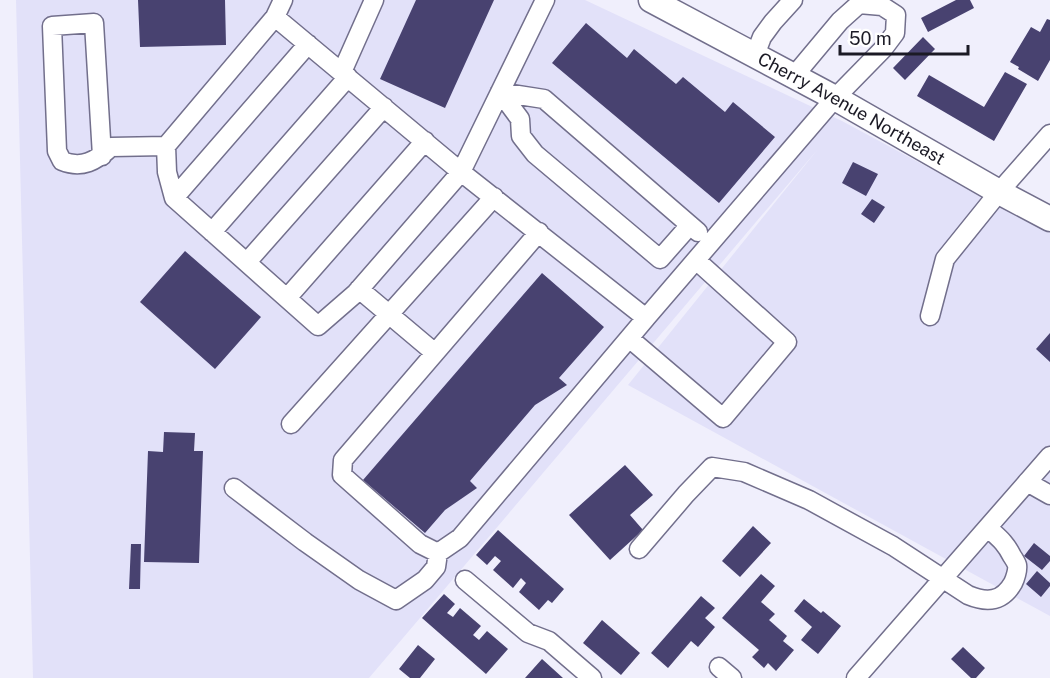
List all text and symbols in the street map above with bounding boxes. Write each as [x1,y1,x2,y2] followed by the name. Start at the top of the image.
[840,18,968,56] scale bar
[849,28,892,49] text: 50 m
[754,48,949,169] street label: Cherry Avenue Northeast

